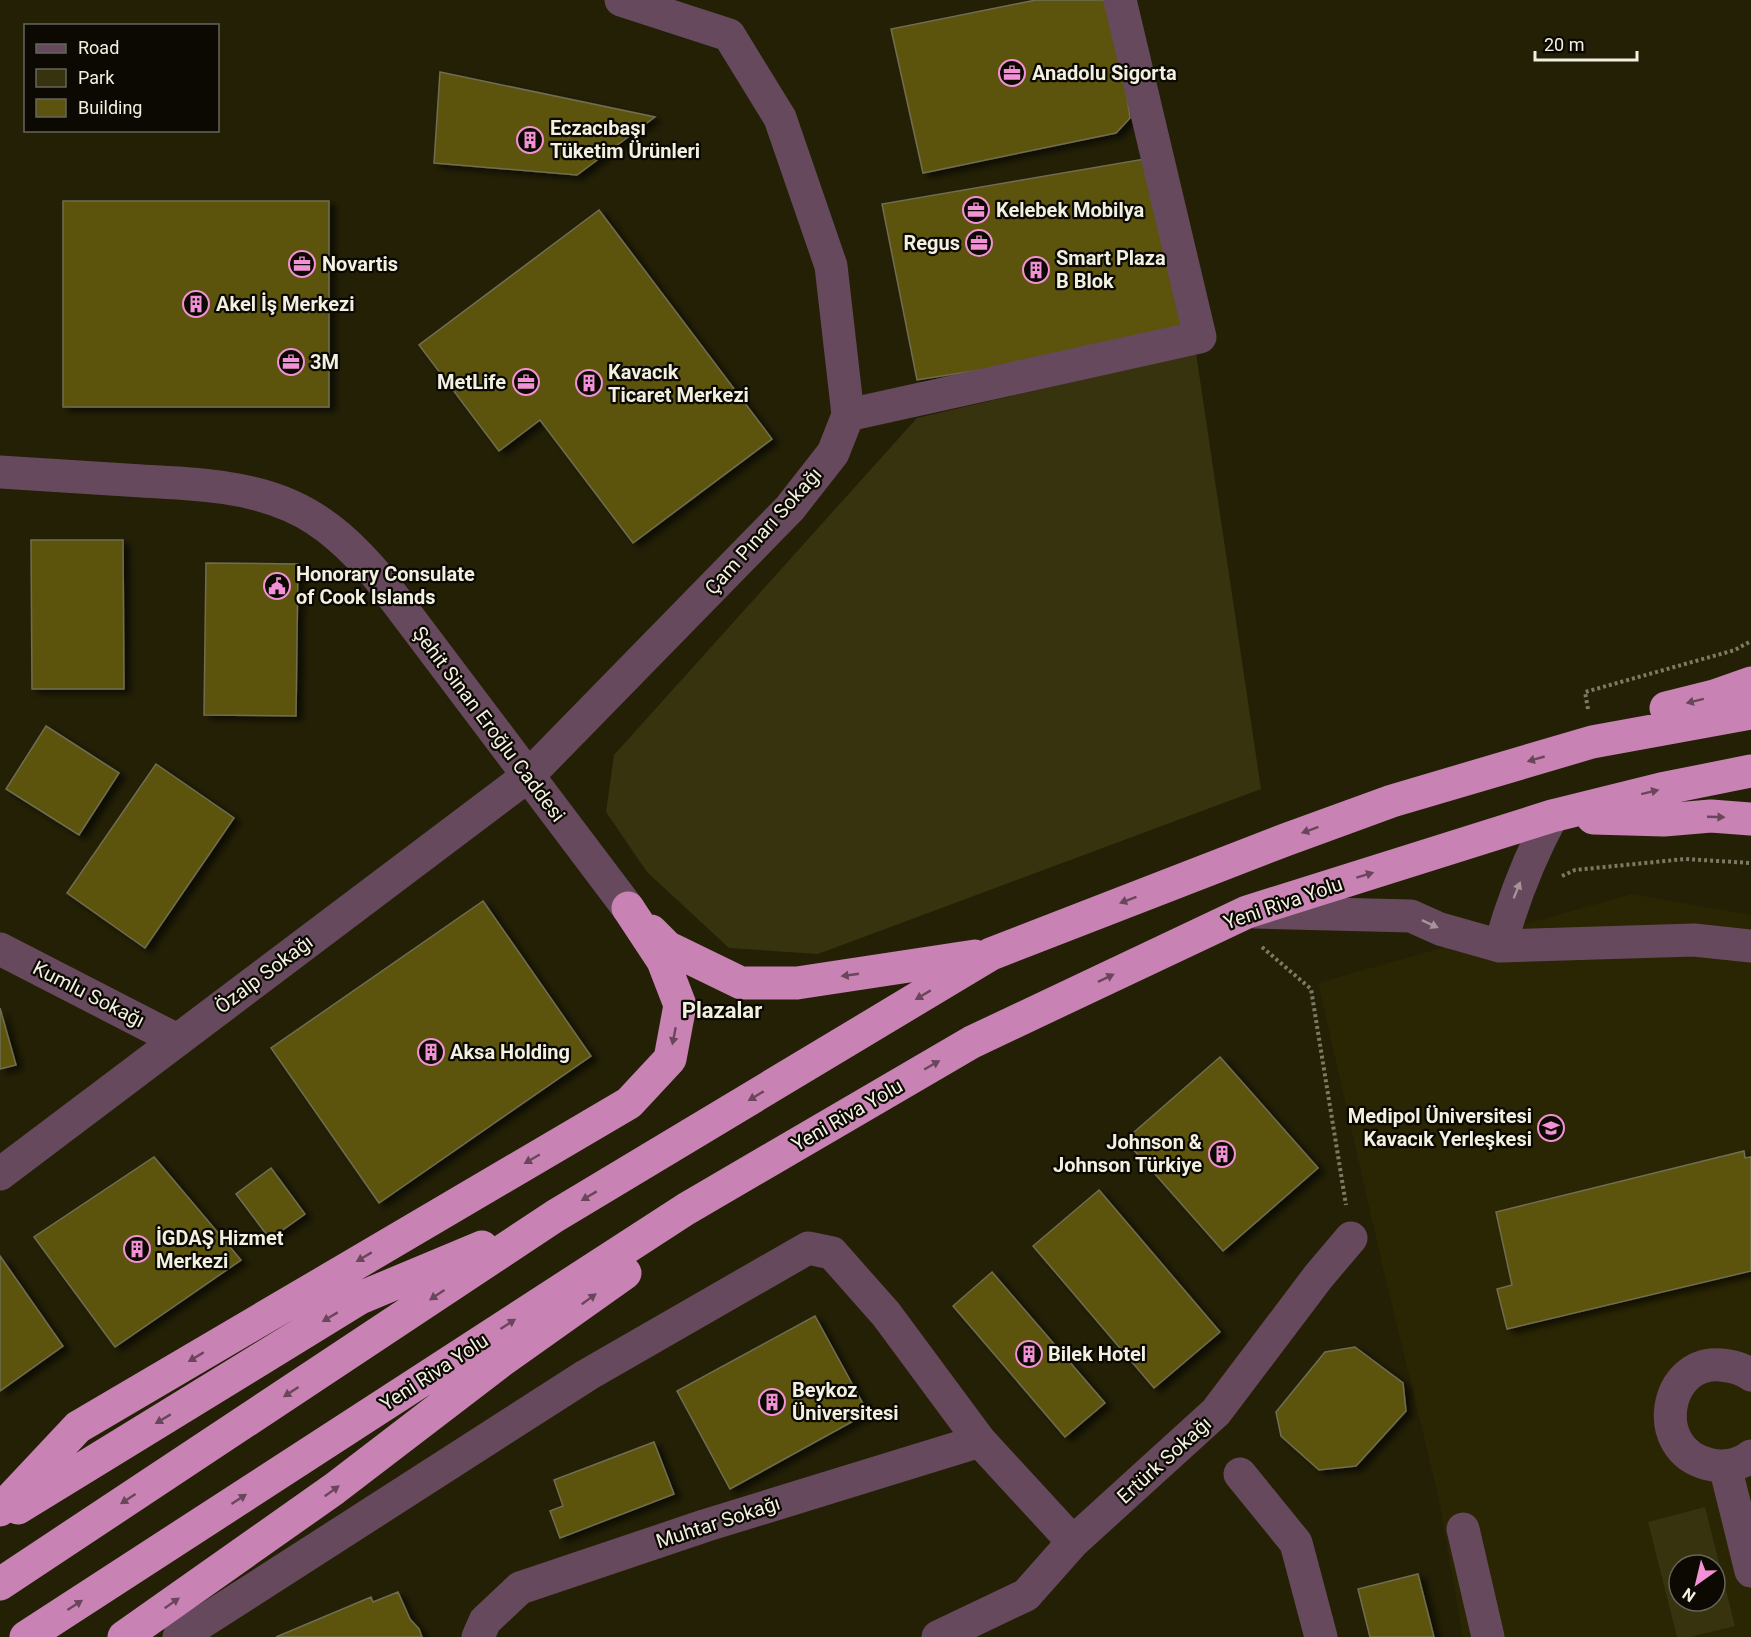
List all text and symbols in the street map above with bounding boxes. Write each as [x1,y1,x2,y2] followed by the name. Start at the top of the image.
[24,24,219,132] legend
[1535,24,1637,62] scale bar
[1544,34,1584,55] text: 20 m
[78,37,119,58] text: Road
[997,58,1027,88] office icon: Anadolu Sigorta
[1032,61,1177,85] place label: Anadolu Sigorta
[78,67,115,88] text: Park
[78,97,142,118] text: Building
[550,116,700,163] place label: Eczacıbaşı Tüketim Ürünleri
[515,125,545,155] building icon: Eczacıbaşı Tüketim Ürünleri
[961,195,991,225] office icon: Kelebek Mobilya
[996,198,1145,222] place label: Kelebek Mobilya
[964,228,994,258] office icon: Regus
[903,231,960,255] place label: Regus
[1056,246,1166,293] place label: Smart Plaza B Blok
[287,249,317,279] office icon: Novartis
[322,252,398,276] place label: Novartis
[1021,255,1051,285] building icon: Smart Plaza B Blok
[181,289,211,319] building icon: Akel İş Merkezi
[216,292,354,316] place label: Akel İş Merkezi
[276,347,306,377] office icon: 3M
[310,350,339,374] place label: 3M
[608,360,749,407] place label: Kavacık Ticaret Merkezi
[511,367,541,397] office icon: MetLife
[574,368,604,398] building icon: Kavacık Ticaret Merkezi
[437,370,506,394] place label: MetLife
[700,462,826,600] street label: Çam Pınarı Sokağı
[296,562,475,609] place label: Honorary Consulate of Cook Islands
[262,571,292,601] public building icon: Honorary Consulate of Cook Islands
[408,622,570,826] street label: Şehit Sinan Eroğlu Caddesi
[1686,696,1704,706] one-way arrow
[1527,755,1545,764] one-way arrow
[1641,786,1659,796] one-way arrow
[1706,812,1725,822] one-way arrow
[1301,826,1319,836] one-way arrow
[1356,870,1374,879] one-way arrow
[1220,871,1346,935] street label: Yeni Riva Yolu
[1513,881,1522,899] one-way arrow
[1119,895,1137,905] one-way arrow
[1421,920,1438,929] one-way arrow
[210,929,318,1019] street label: Özalp Sokağı
[29,956,149,1032] street label: Kumlu Sokağı
[840,970,859,979] one-way arrow
[1098,973,1115,982] one-way arrow
[915,989,931,1000] one-way arrow
[682,998,762,1023] district label: Plazalar
[669,1027,678,1046] one-way arrow
[416,1037,446,1067] building icon: Aksa Holding
[450,1040,570,1064] place label: Aksa Holding
[924,1060,941,1070] one-way arrow
[787,1074,907,1156] street label: Yeni Riva Yolu
[748,1090,764,1101] one-way arrow
[1348,1104,1532,1151] place label: Medipol Üniversitesi Kavacık Yerleşkesi
[1536,1113,1566,1143] school or university icon: Medipol Üniversitesi Kavacık Yerleşkesi
[1053,1130,1202,1177] place label: Johnson & Johnson Türkiye
[1207,1139,1237,1169] building icon: Johnson & Johnson Türkiye
[523,1154,540,1164] one-way arrow
[581,1191,597,1202] one-way arrow
[156,1226,284,1273] place label: İGDAŞ Hizmet Merkezi
[122,1234,152,1264] building icon: İGDAŞ Hizmet Merkezi
[356,1252,372,1263] one-way arrow
[429,1289,445,1301] one-way arrow
[580,1293,596,1305] one-way arrow
[322,1311,338,1322] one-way arrow
[500,1319,516,1330] one-way arrow
[375,1328,493,1416] street label: Yeni Riva Yolu
[1014,1339,1044,1369] building icon: Bilek Hotel
[1048,1342,1146,1366] place label: Bilek Hotel
[188,1351,204,1362] one-way arrow
[792,1378,899,1425] place label: Beykoz Üniversitesi
[282,1386,299,1397] one-way arrow
[757,1387,787,1417] building icon: Beykoz Üniversitesi
[1112,1411,1216,1509] street label: Ertürk Sokağı
[155,1413,171,1424] one-way arrow
[323,1485,339,1497] one-way arrow
[653,1491,783,1553] street label: Muhtar Sokağı
[120,1493,136,1504] one-way arrow
[230,1493,246,1505] one-way arrow
[1667,1553,1727,1613] north arrow
[1679,1584,1699,1606] text: N
[164,1597,180,1609] one-way arrow
[67,1600,83,1611] one-way arrow

